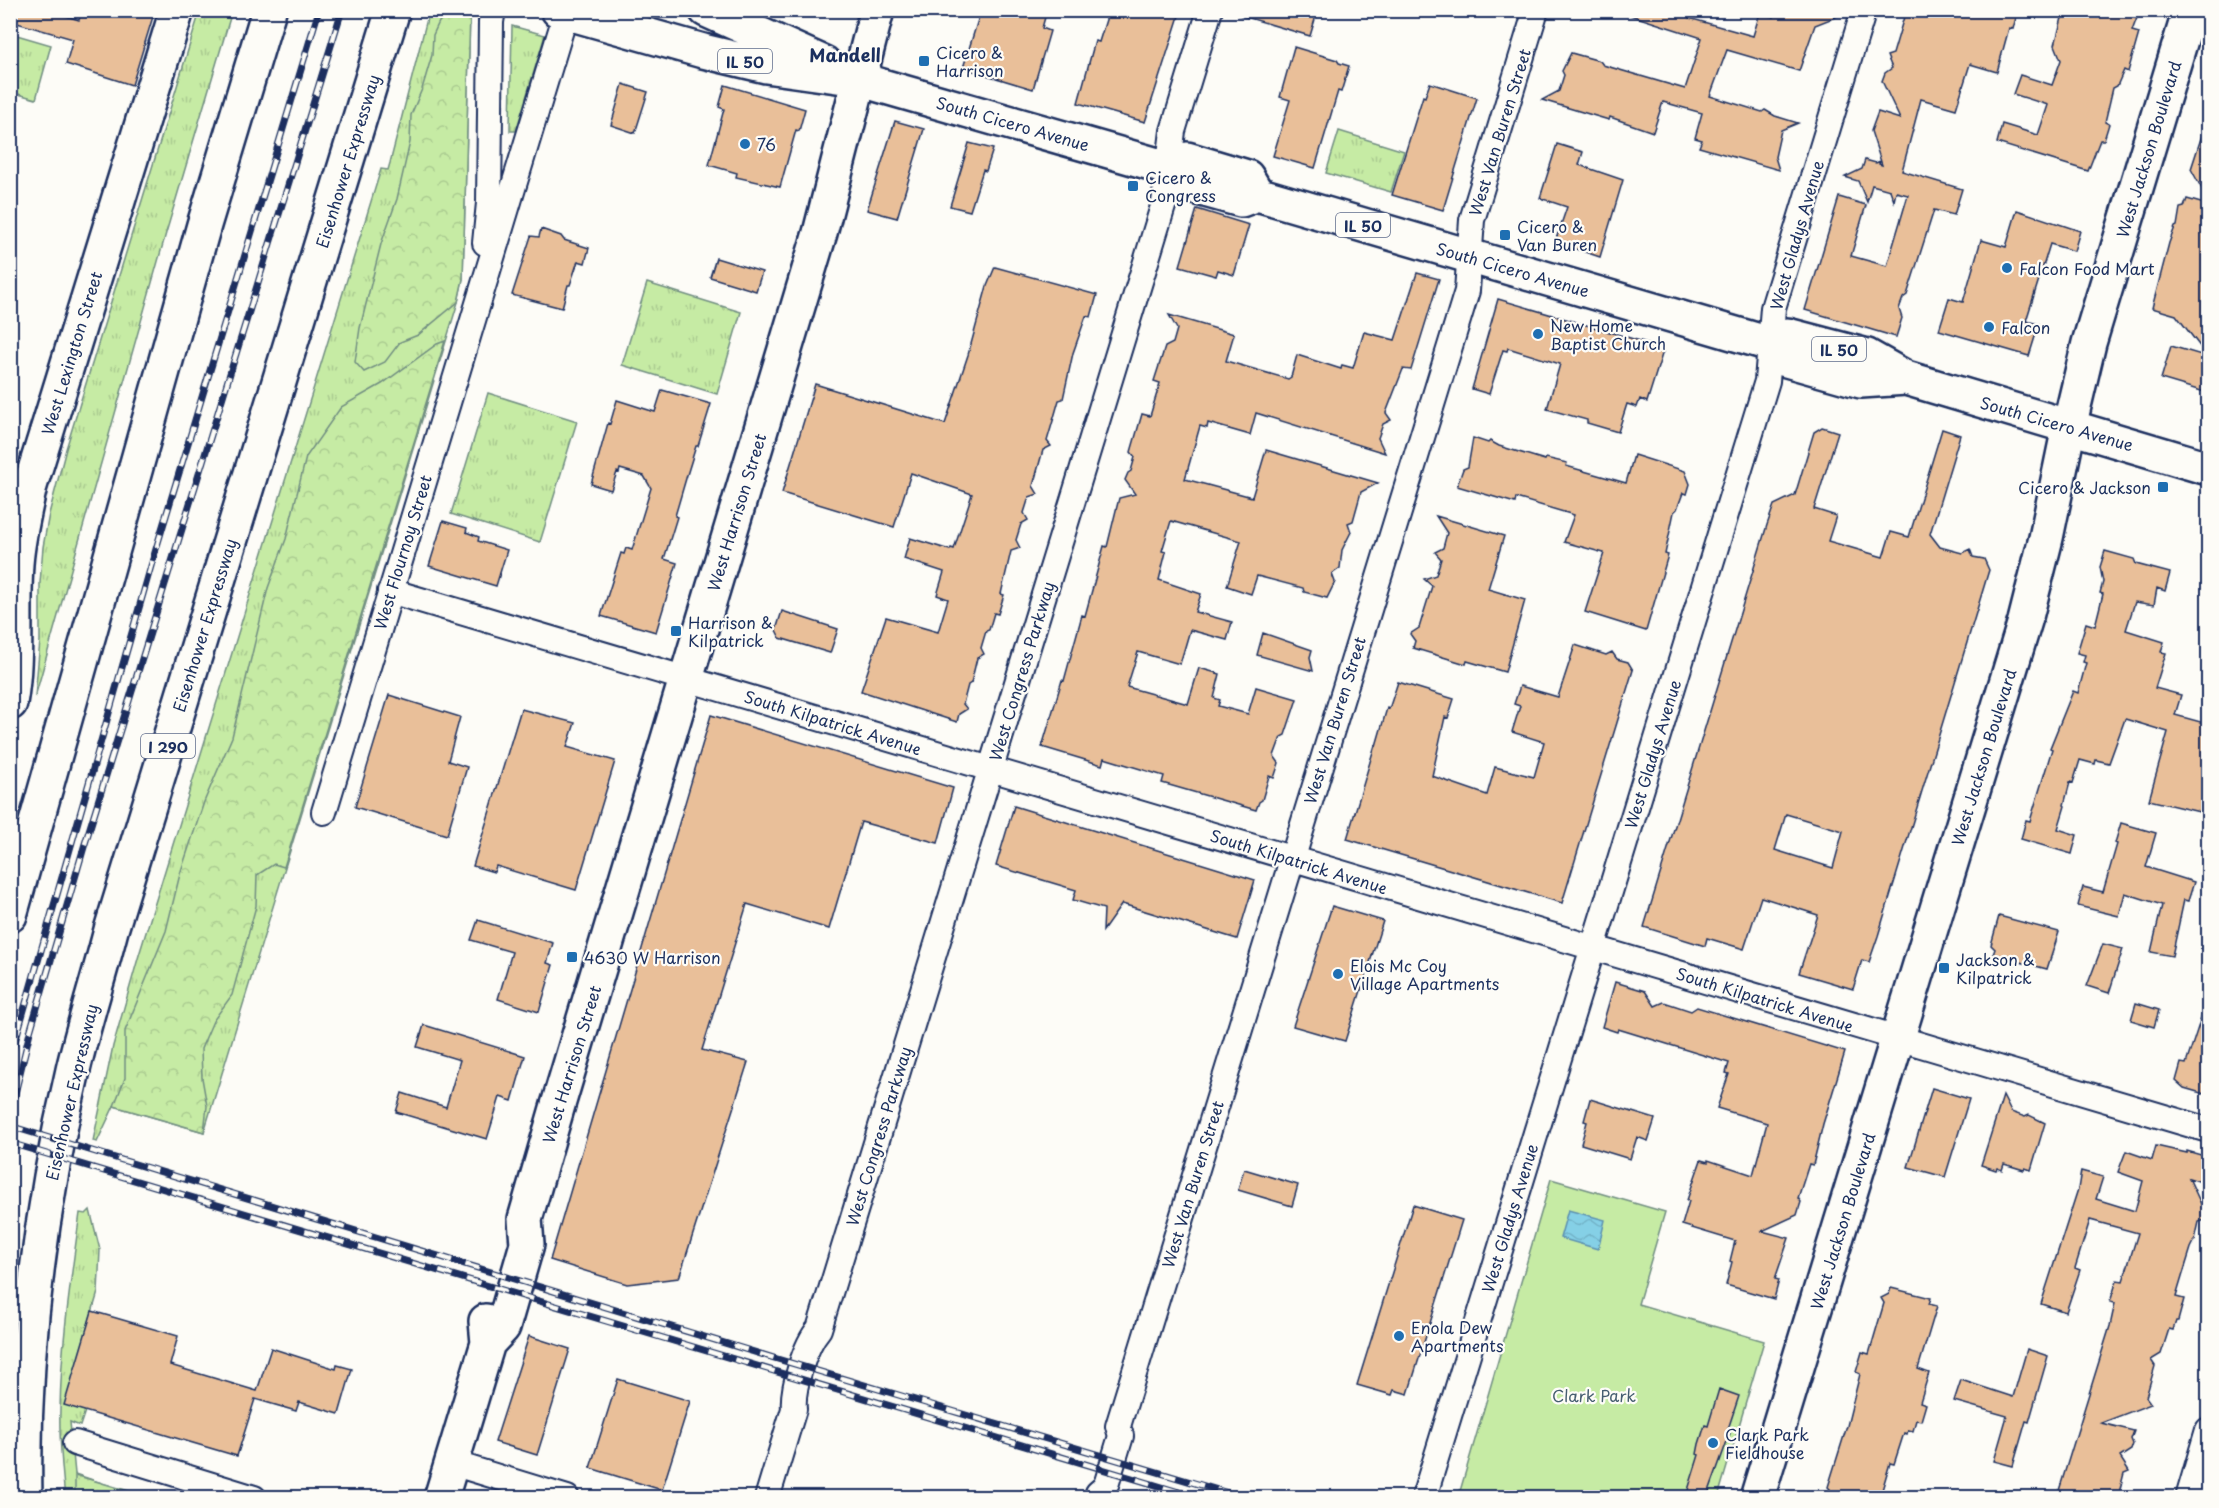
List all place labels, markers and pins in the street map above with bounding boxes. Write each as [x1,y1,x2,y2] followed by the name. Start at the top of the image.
[936,40,1004,82] place label: Cicero & Harrison
[917,54,931,68] marker: Cicero & Harrison
[757,132,776,156] place label: 76
[738,137,752,151] marker: 76
[1145,165,1216,207] place label: Cicero & Congress
[1126,179,1140,193] marker: Cicero & Congress
[1517,214,1597,256] place label: Cicero & Van Buren
[1498,228,1512,242] marker: Cicero & Van Buren
[2019,256,2155,280] place label: Falcon Food Mart
[2000,261,2014,275] marker: Falcon Food Mart
[1550,313,1666,355] place label: New Home Baptist Church
[2001,315,2050,339] place label: Falcon
[1982,320,1996,334] marker: Falcon
[1531,327,1545,341] marker: New Home Baptist Church
[2018,475,2151,499] place label: Cicero & Jackson
[2156,480,2170,494] marker: Cicero & Jackson
[688,610,773,652] place label: Harrison & Kilpatrick
[669,624,683,638] marker: Harrison & Kilpatrick
[584,945,721,969] place label: 4630 W Harrison
[1956,947,2035,989] place label: Jackson & Kilpatrick
[565,950,579,964] marker: 4630 W Harrison
[1350,953,1499,995] place label: Elois Mc Coy Village Apartments
[1937,961,1951,975] marker: Jackson & Kilpatrick
[1331,967,1345,981] marker: Elois Mc Coy Village Apartments
[1411,1315,1503,1357] place label: Enola Dew Apartments
[1392,1329,1406,1343] marker: Enola Dew Apartments
[1725,1422,1809,1464] place label: Clark Park Fieldhouse
[1706,1436,1720,1450] marker: Clark Park Fieldhouse

